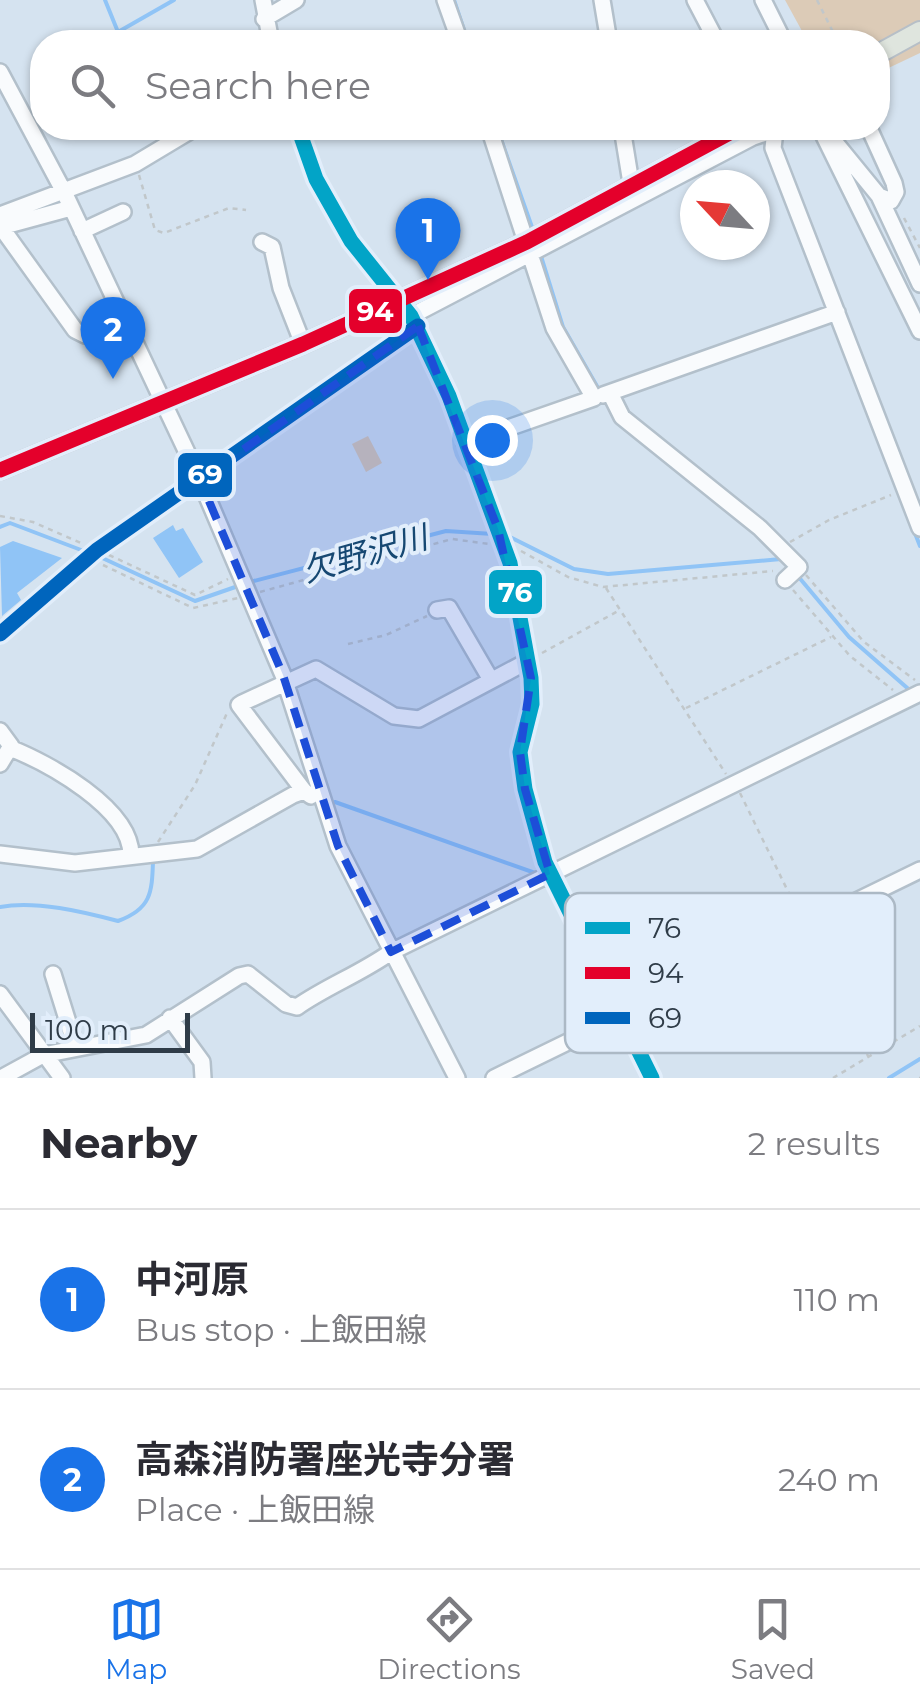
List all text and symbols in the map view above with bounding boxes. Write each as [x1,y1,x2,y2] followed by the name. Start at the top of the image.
[30,30,890,140] search box
[65,58,120,113] icon: search
[145,62,371,109] text: Search here
[680,170,770,260] north arrow
[396,198,460,280] pin: 1
[347,287,404,335] line badge: 94
[356,294,394,328] text: 94
[80,296,146,379] pin: 2
[467,415,518,466] your location
[176,451,234,499] line badge: 69
[187,457,223,491] text: 69
[298,516,435,590] water label: 欠野沢川
[487,568,544,616] line badge: 76
[498,575,532,609] text: 76
[565,893,895,1053] legend
[648,911,681,945] text: 76
[648,956,684,990] text: 94
[648,1001,682,1035] text: 69
[30,1008,190,1052] scale bar
[45,1013,129,1047] text: 100 m
[40,1117,197,1169] text: Nearby
[748,1124,880,1163] text: 2 results
[135,1256,249,1303] text: 中河原
[66,1280,79,1319] text: 1
[793,1280,880,1319] text: 110 m
[135,1310,427,1349] text: Bus stop · 上飯田線
[135,1436,515,1483] text: 高森消防署座光寺分署
[63,1460,82,1499] text: 2
[778,1460,880,1499] text: 240 m
[135,1490,375,1529] text: Place · 上飯田線
[105,1592,167,1686] tab: Map
[377,1592,521,1686] tab: Directions
[731,1592,815,1686] tab: Saved

